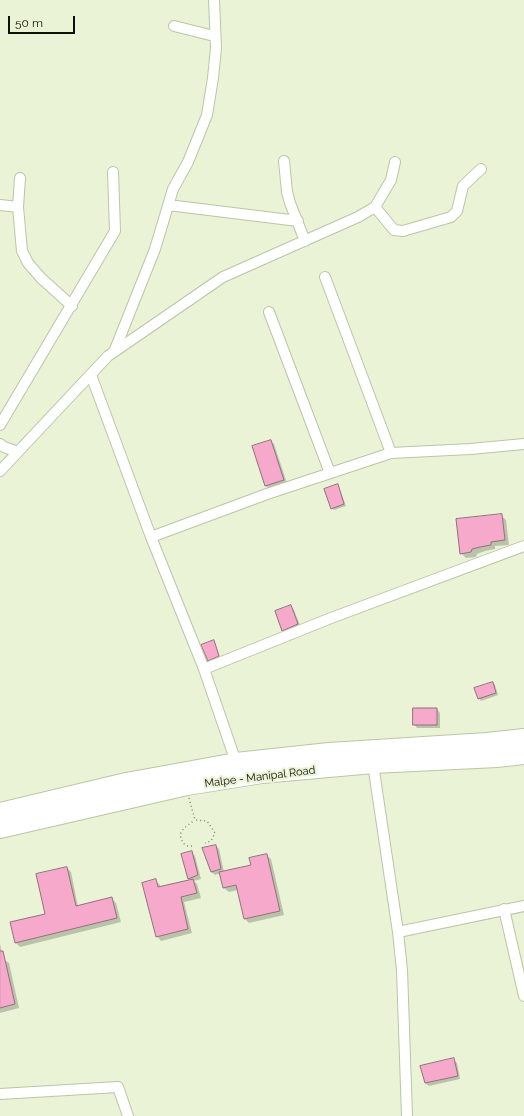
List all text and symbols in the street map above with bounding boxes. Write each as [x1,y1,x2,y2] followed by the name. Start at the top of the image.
[10,8,77,34] scale bar
[15,16,43,30] text: 50 m
[204,764,316,790] street label: Malpe - Manipal Road

